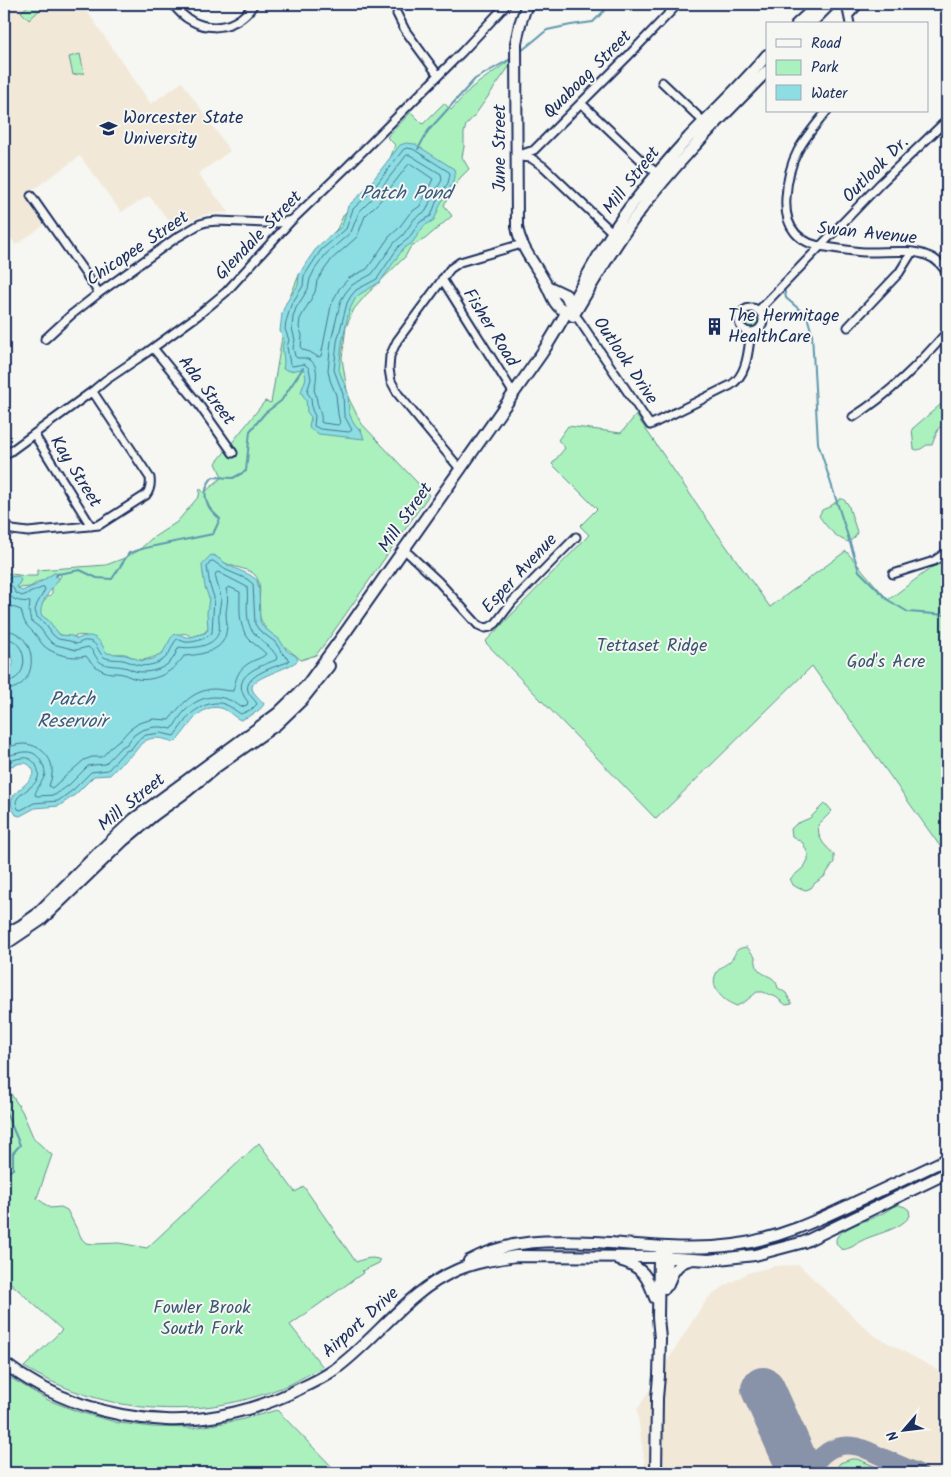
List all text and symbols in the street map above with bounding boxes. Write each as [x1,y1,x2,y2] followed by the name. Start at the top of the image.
[766,22,928,112] legend
[537,23,640,126] street label: Quaboag Street
[811,32,842,56] text: Road
[811,56,839,80] text: Park
[811,82,848,106] text: Water
[486,103,515,192] street label: June Street
[123,104,243,154] place label: Worcester State University
[99,118,119,138] school or university icon: Worcester State University
[836,130,916,210] street label: Outlook Dr.
[596,140,669,222] street label: Mill Street
[360,179,456,209] water label: Patch Pond
[208,183,310,288] street label: Glendale Street
[81,203,196,294] street label: Chicopee Street
[816,214,918,254] street label: Swan Avenue
[454,283,526,374] street label: Fisher Road
[728,302,839,352] place label: The Hermitage HealthCare
[585,311,665,411] street label: Outlook Drive
[704,316,724,336] building icon: The Hermitage HealthCare
[170,350,243,433] street label: Ada Street
[41,430,109,515] street label: Kay Street
[371,476,441,559] street label: Mill Street
[475,527,565,621] street label: Esper Avenue
[597,632,707,661] park label: Tettaset Ridge
[847,648,925,677] park label: God's Acre
[37,685,111,737] water label: Patch Reservoir
[92,766,173,839] street label: Mill Street
[316,1280,406,1366] street label: Airport Drive
[153,1294,251,1344] park label: Fowler Brook South Fork
[878,1404,928,1454] north arrow
[882,1426,905,1445] text: N

